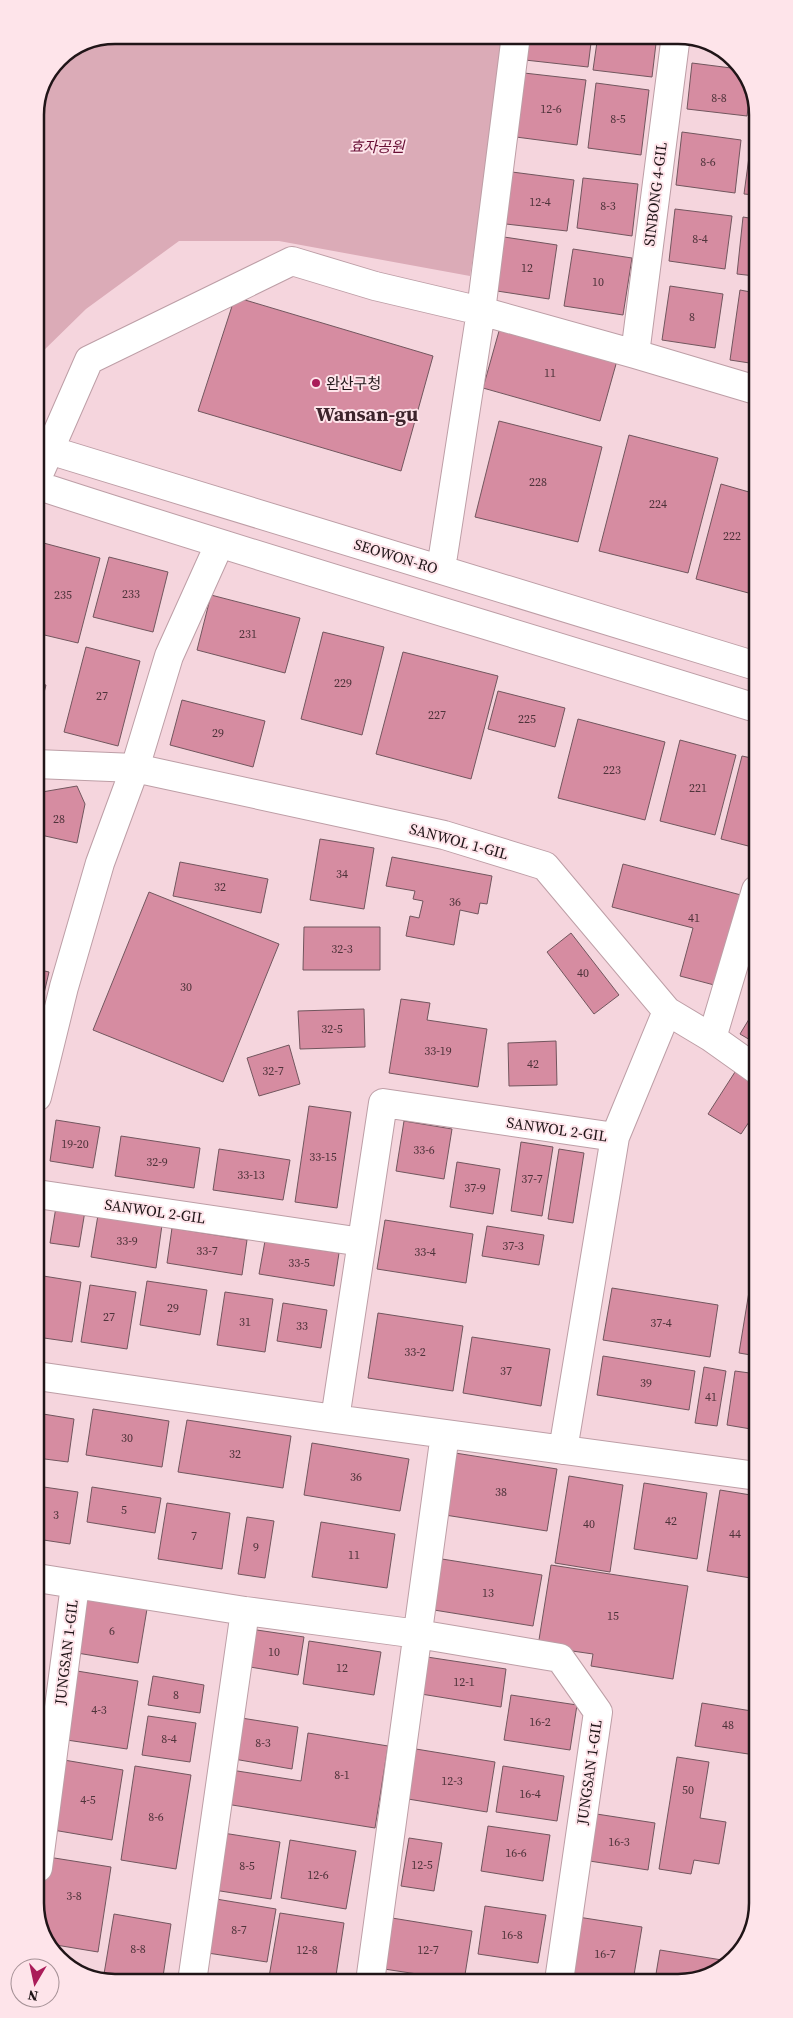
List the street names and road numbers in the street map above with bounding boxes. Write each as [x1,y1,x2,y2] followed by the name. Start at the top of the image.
[638,141,672,247] street label: SINBONG 4-GIL
[352,533,440,579] street label: SEOWON-RO
[407,818,511,864] street label: SANWOL 1-GIL
[505,1112,609,1146] street label: SANWOL 2-GIL
[103,1194,207,1228] street label: SANWOL 2-GIL
[49,1598,83,1707] street label: JUNGSAN 1-GIL
[571,1718,607,1827] street label: JUNGSAN 1-GIL

